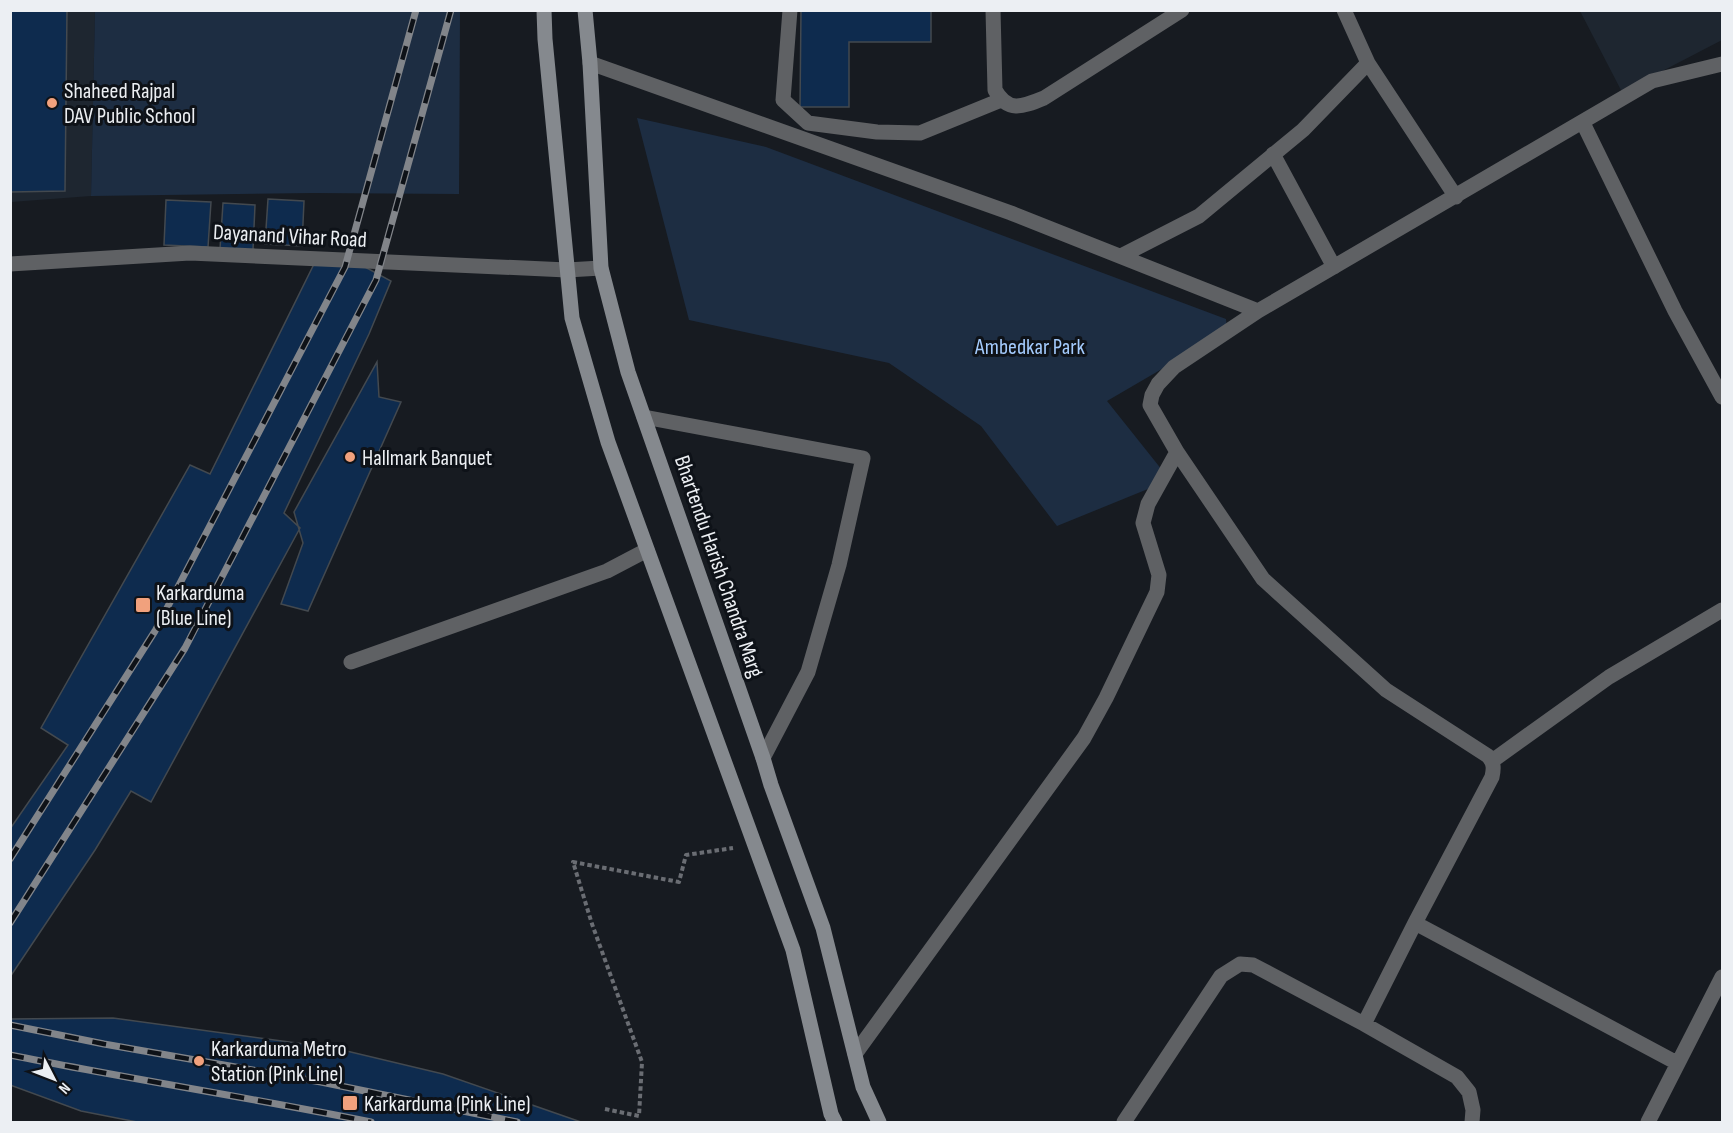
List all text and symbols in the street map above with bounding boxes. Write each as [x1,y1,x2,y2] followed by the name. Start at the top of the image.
[64,78,195,130] place label: Shaheed Rajpal DAV Public School
[45,96,59,110] marker: Shaheed Rajpal DAV Public School
[212,219,367,254] street label: Dayanand Vihar Road
[974,334,1086,361] park label: Ambedkar Park
[362,445,493,472] place label: Hallmark Banquet
[343,450,357,464] marker: Hallmark Banquet
[668,452,769,681] street label: Bhartendu Harish Chandra Marg
[156,580,244,632] place label: Karkarduma (Blue Line)
[134,596,152,614] marker: Karkarduma (Blue Line)
[211,1036,347,1088] place label: Karkarduma Metro Station (Pink Line)
[24,1049,84,1109] north arrow
[192,1054,206,1068] marker: Karkarduma Metro Station (Pink Line)
[54,1079,74,1098] text: N
[364,1091,531,1118] place label: Karkarduma (Pink Line)
[341,1094,359,1112] marker: Karkarduma (Pink Line)

